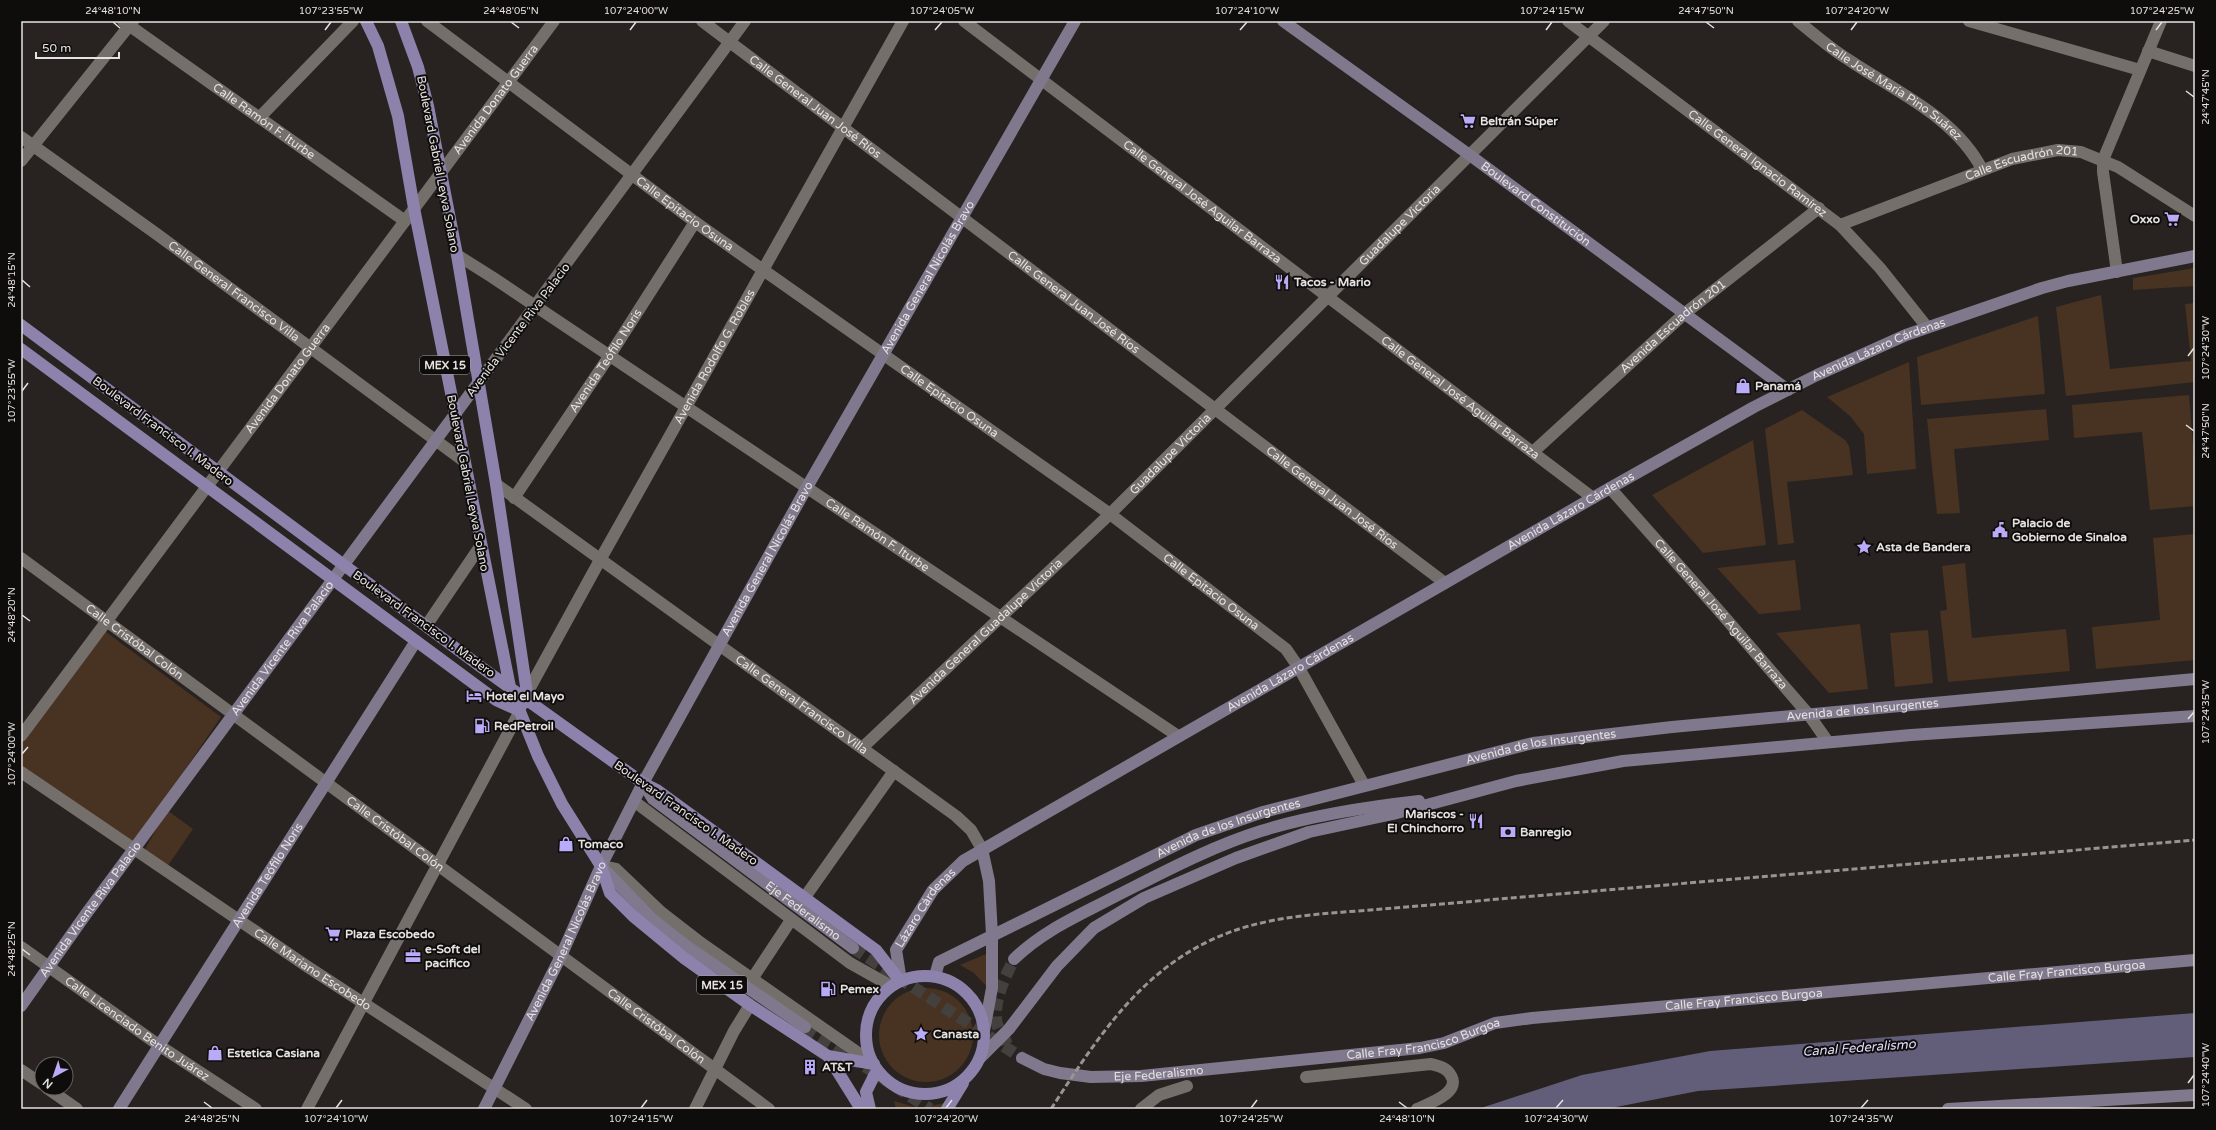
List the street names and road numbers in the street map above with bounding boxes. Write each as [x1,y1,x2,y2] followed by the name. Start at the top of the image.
[1823,39,1965,143] street label: Calle José María Pino Suárez
[450,42,541,157] street label: Avenida Donato Guerra
[747,52,884,161] street label: Calle General Juan José Ríos
[414,74,462,254] street label: Boulevard Gabriel Leyva Solano
[210,80,318,162] street label: Calle Ramón F. Iturbe
[1685,107,1830,220] street label: Calle General Ignacio Ramírez
[1120,137,1284,266] street label: Calle General José Aguilar Barraza
[1963,143,2079,183] street label: Calle Escuadrón 201
[1478,159,1593,249] street label: Boulevard Constitución
[634,173,736,254] street label: Calle Epitacio Osuna
[1356,182,1443,269] street label: Guadalupe Victoria
[878,198,977,357] street label: Avenida General Nicolás Bravo
[166,238,303,344] street label: Calle General Francisco Villa
[1005,248,1143,357] street label: Calle General Juan José Ríos
[463,260,573,400] street label: Avenida Vicente Riva Palacio
[1617,277,1729,376] street label: Avenida Escuadrón 201
[671,287,758,426] street label: Avenida Rodolfo G. Robles
[566,306,645,415] street label: Avenida Teófilo Noris
[1809,315,1948,384] street label: Avenida Lázaro Cárdenas
[242,321,333,436] street label: Avenida Donato Guerra
[1378,333,1542,462] street label: Calle General José Aguilar Barraza
[420,356,470,374] road number: MEX 15
[897,362,1001,440] street label: Calle Epitacio Osuna
[90,374,236,488] street label: Boulevard Francisco I. Madero
[444,393,492,573] street label: Boulevard Gabriel Leyva Solano
[1127,410,1214,497] street label: Guadalupe Victoria
[1263,443,1401,552] street label: Calle General Juan José Ríos
[1505,469,1637,553] street label: Avenida Lázaro Cárdenas
[719,479,816,639] street label: Avenida General Nicolás Bravo
[823,495,932,575] street label: Calle Ramón F. Iturbe
[1652,536,1791,692] street label: Calle General José Aguilar Barraza
[1160,550,1262,633] street label: Calle Epitacio Osuna
[906,556,1065,707] street label: Avenida General Guadalupe Victoria
[350,568,498,680] street label: Boulevard Francisco I. Madero
[228,578,337,718] street label: Avenida Vicente Riva Palacio
[83,601,186,682] street label: Calle Cristóbal Colón
[1224,630,1356,715] street label: Avenida Lázaro Cárdenas
[733,652,871,757] street label: Calle General Francisco Villa
[1786,696,1939,723] street label: Avenida de los Insurgentes
[1464,726,1617,767] street label: Avenida de los Insurgentes
[611,758,761,868] street label: Boulevard Francisco I. Madero
[344,793,447,874] street label: Calle Cristóbal Colón
[1154,796,1302,861] street label: Avenida de los Insurgentes
[229,820,306,930] street label: Avenida Teófilo Noris
[37,839,144,980] street label: Avenida Vicente Riva Palacio
[523,859,609,1023] street label: Avenida General Nicolás Bravo
[892,865,959,950] street label: Lázaro Cárdenas
[763,878,843,943] street label: Eje Federalismo
[251,925,374,1013] street label: Calle Mariano Escobedo
[1987,957,2146,985] street label: Calle Fray Francisco Burgoa
[62,974,212,1084] street label: Calle Licenciado Benito Juárez
[697,976,747,994] road number: MEX 15
[605,985,708,1067] street label: Calle Cristóbal Colón
[1664,986,1823,1013] street label: Calle Fray Francisco Burgoa
[1346,1015,1501,1062] street label: Calle Fray Francisco Burgoa
[1113,1063,1204,1084] street label: Eje Federalismo

